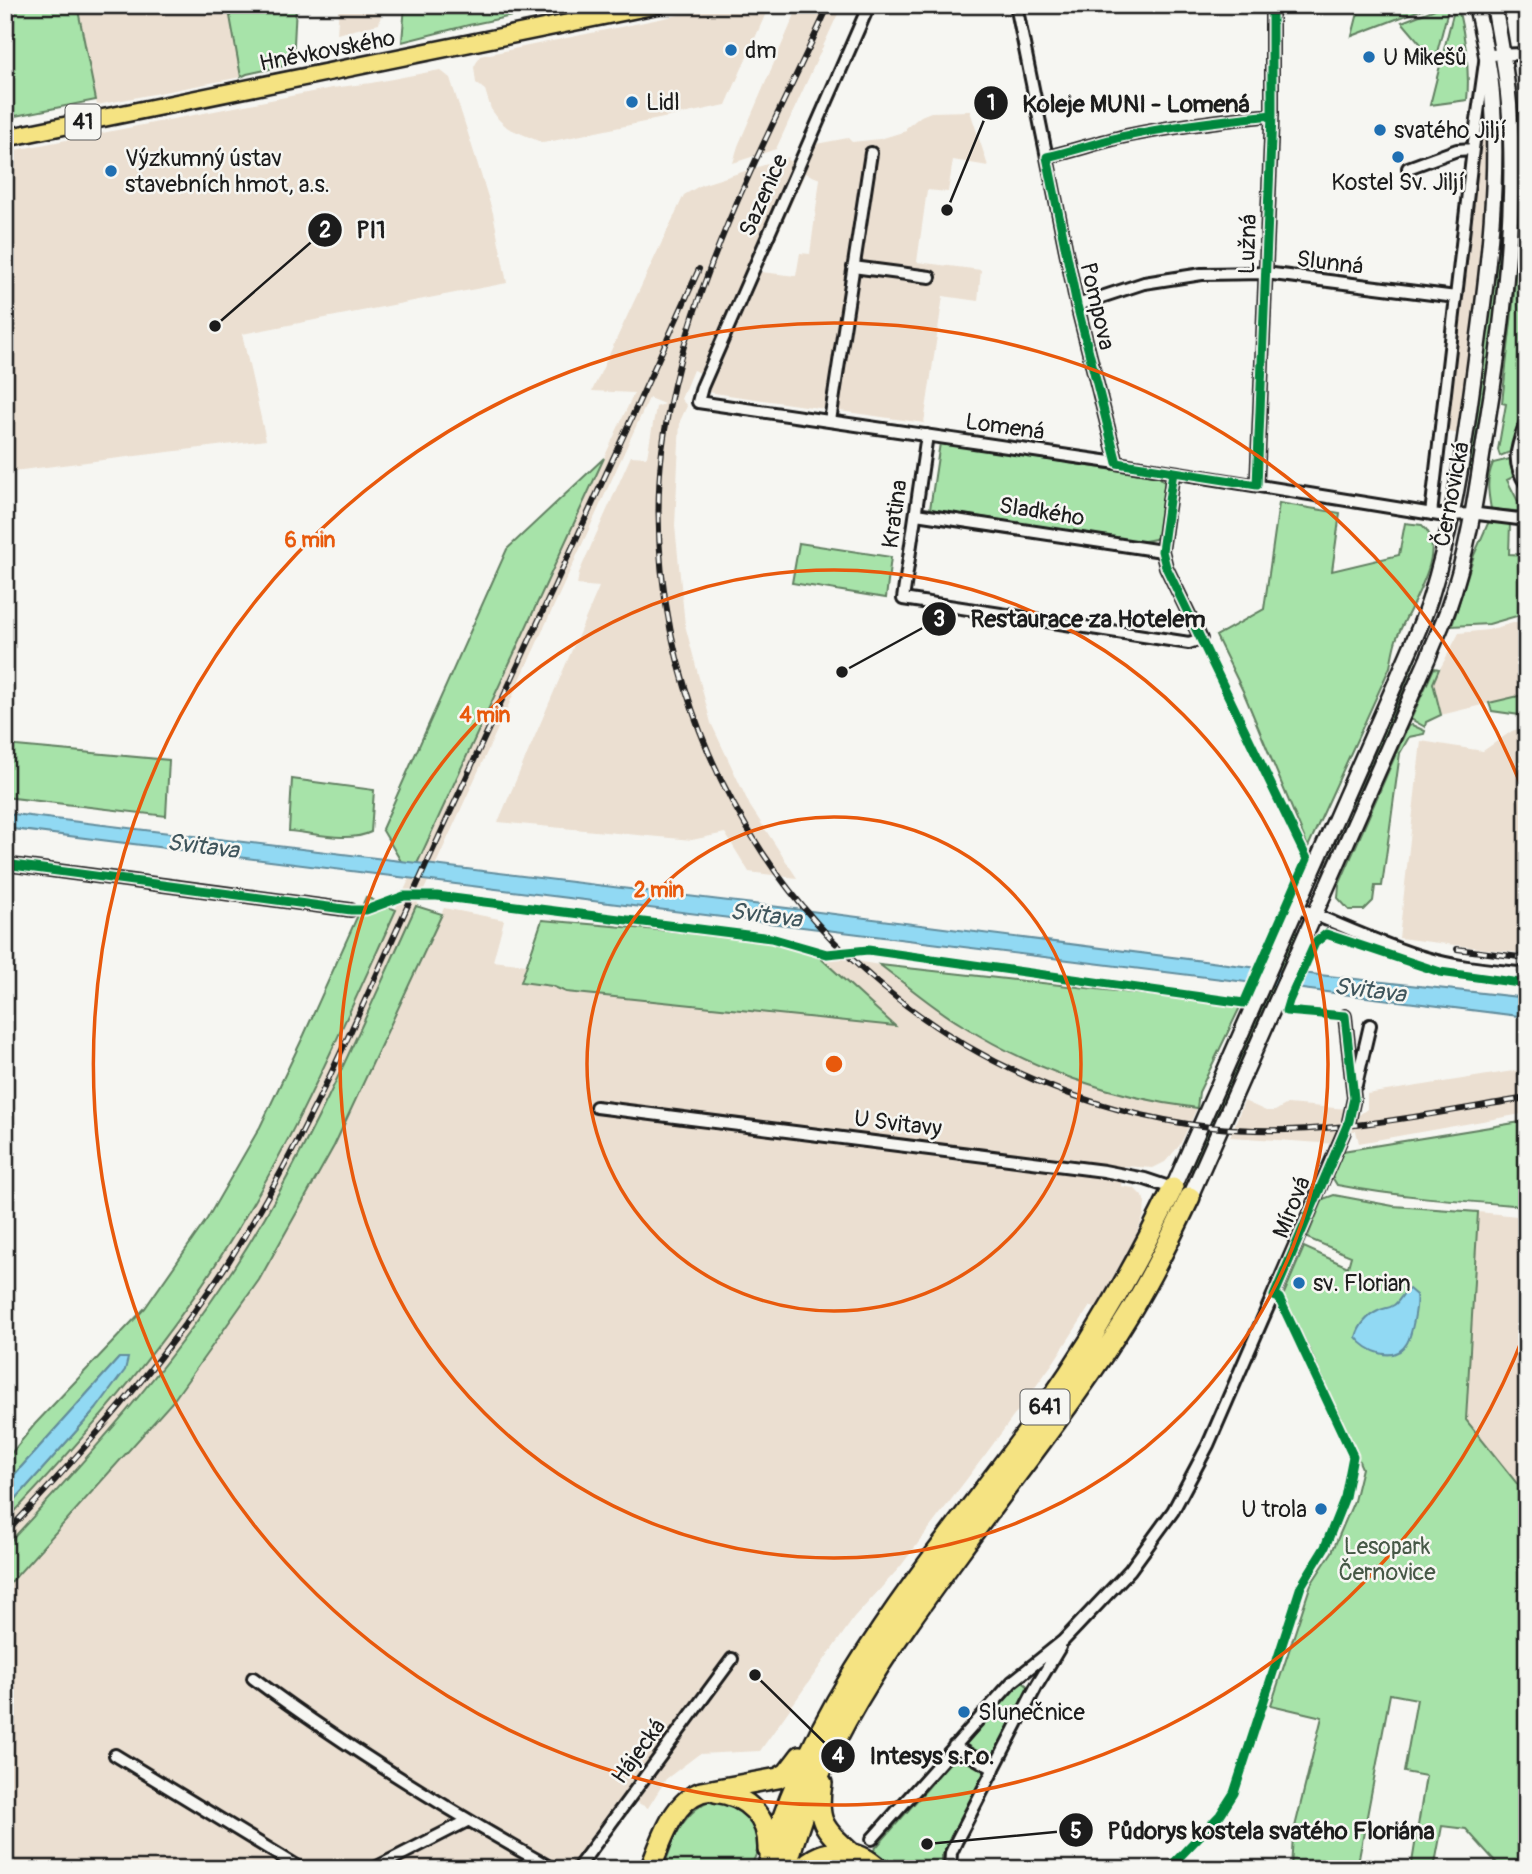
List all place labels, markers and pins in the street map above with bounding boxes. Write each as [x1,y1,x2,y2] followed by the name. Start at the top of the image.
[745,36,777,65] place label: dm
[723,42,739,58] marker: dm
[1383,43,1467,72] place label: U Mikešů
[1361,49,1377,65] marker: U Mikešů
[974,81,1264,126] callout: Koleje MUNI - Lomená
[646,88,680,117] place label: Lidl
[624,94,640,110] marker: Lidl
[1394,116,1507,145] place label: svatého Jiljí
[1372,122,1388,138] marker: svatého Jiljí
[125,144,330,199] place label: Výzkumný ústav stavebních hmot, a.s.
[1390,149,1406,165] marker: Kostel Sv. Jiljí
[103,163,119,179] marker: Výzkumný ústav stavebních hmot, a.s.
[1331,168,1465,197] place label: Kostel Sv. Jiljí
[308,207,400,252] callout: PI1
[921,596,1219,641] callout: Restaurace za Hotelem
[822,1052,846,1076] centre of rings
[1313,1269,1411,1298] place label: sv. Florian
[1291,1275,1307,1291] marker: sv. Florian
[1241,1495,1307,1524] place label: U trola
[1313,1501,1329,1517] marker: U trola
[978,1698,1086,1727] place label: Slunečnice
[956,1704,972,1720] marker: Slunečnice
[821,1733,1009,1778] callout: Intesys s.r.o.
[1058,1808,1449,1853] callout: Půdorys kostela svatého Floriána

